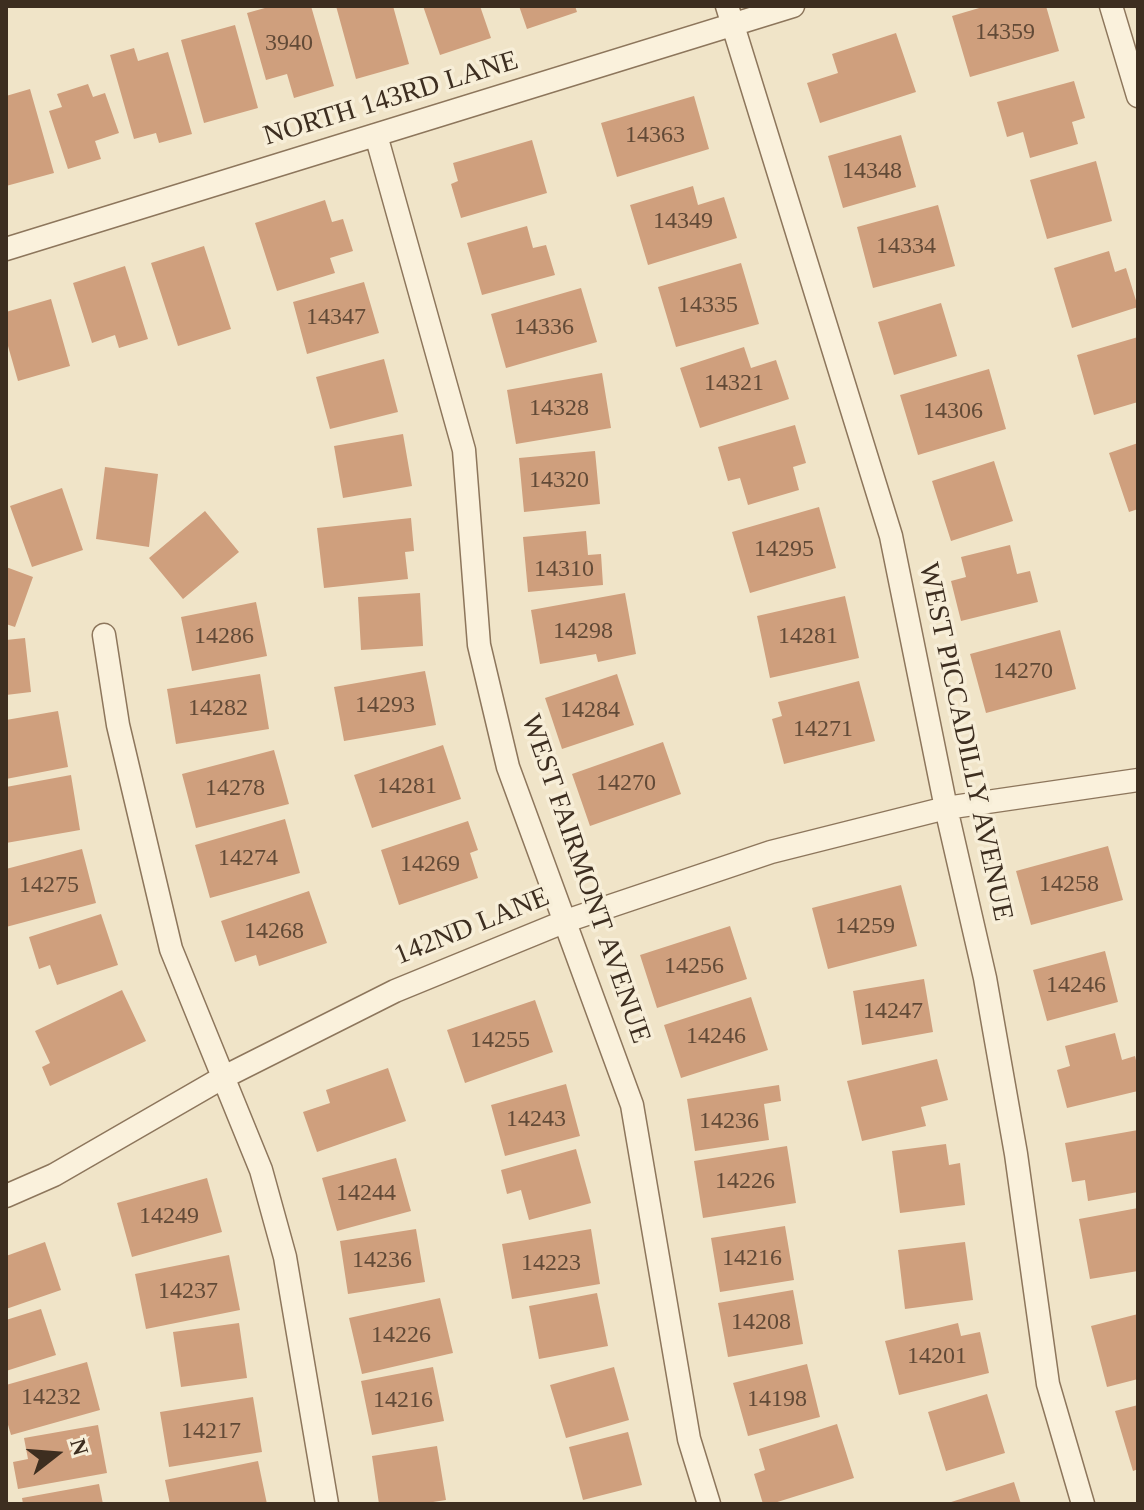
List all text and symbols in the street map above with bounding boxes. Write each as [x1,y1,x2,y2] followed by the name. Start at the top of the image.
[975,19,1035,47] house number: 14359
[265,30,313,58] house number: 3940
[260,44,522,154] street label: NORTH 143RD LANE
[625,122,685,150] house number: 14363
[842,158,902,186] house number: 14348
[653,208,713,236] house number: 14349
[876,233,936,261] house number: 14334
[678,292,738,320] house number: 14335
[306,304,366,332] house number: 14347
[514,314,574,342] house number: 14336
[704,370,764,398] house number: 14321
[529,395,589,423] house number: 14328
[923,398,983,426] house number: 14306
[529,467,589,495] house number: 14320
[754,536,814,564] house number: 14295
[534,556,594,584] house number: 14310
[911,560,1019,924] street label: WEST PICCADILLY AVENUE
[553,618,613,646] house number: 14298
[194,623,254,651] house number: 14286
[778,623,838,651] house number: 14281
[993,658,1053,686] house number: 14270
[355,692,415,720] house number: 14293
[188,695,248,723] house number: 14282
[560,697,620,725] house number: 14284
[513,710,657,1048] street label: WEST FAIRMONT AVENUE
[793,716,853,744] house number: 14271
[596,770,656,798] house number: 14270
[377,773,437,801] house number: 14281
[205,775,265,803] house number: 14278
[218,845,278,873] house number: 14274
[400,851,460,879] house number: 14269
[1039,871,1099,899] house number: 14258
[19,872,79,900] house number: 14275
[390,881,554,973] street label: 142ND LANE
[835,913,895,941] house number: 14259
[244,918,304,946] house number: 14268
[664,953,724,981] house number: 14256
[1046,972,1106,1000] house number: 14246
[863,998,923,1026] house number: 14247
[686,1023,746,1051] house number: 14246
[470,1027,530,1055] house number: 14255
[506,1106,566,1134] house number: 14243
[699,1108,759,1136] house number: 14236
[715,1168,775,1196] house number: 14226
[336,1180,396,1208] house number: 14244
[139,1203,199,1231] house number: 14249
[722,1245,782,1273] house number: 14216
[352,1247,412,1275] house number: 14236
[521,1250,581,1278] house number: 14223
[158,1278,218,1306] house number: 14237
[731,1309,791,1337] house number: 14208
[371,1322,431,1350] house number: 14226
[907,1343,967,1371] house number: 14201
[21,1384,81,1412] house number: 14232
[747,1386,807,1414] house number: 14198
[373,1387,433,1415] house number: 14216
[16,1414,96,1494] north arrow
[181,1418,241,1446] house number: 14217
[65,1436,94,1458] text: N

